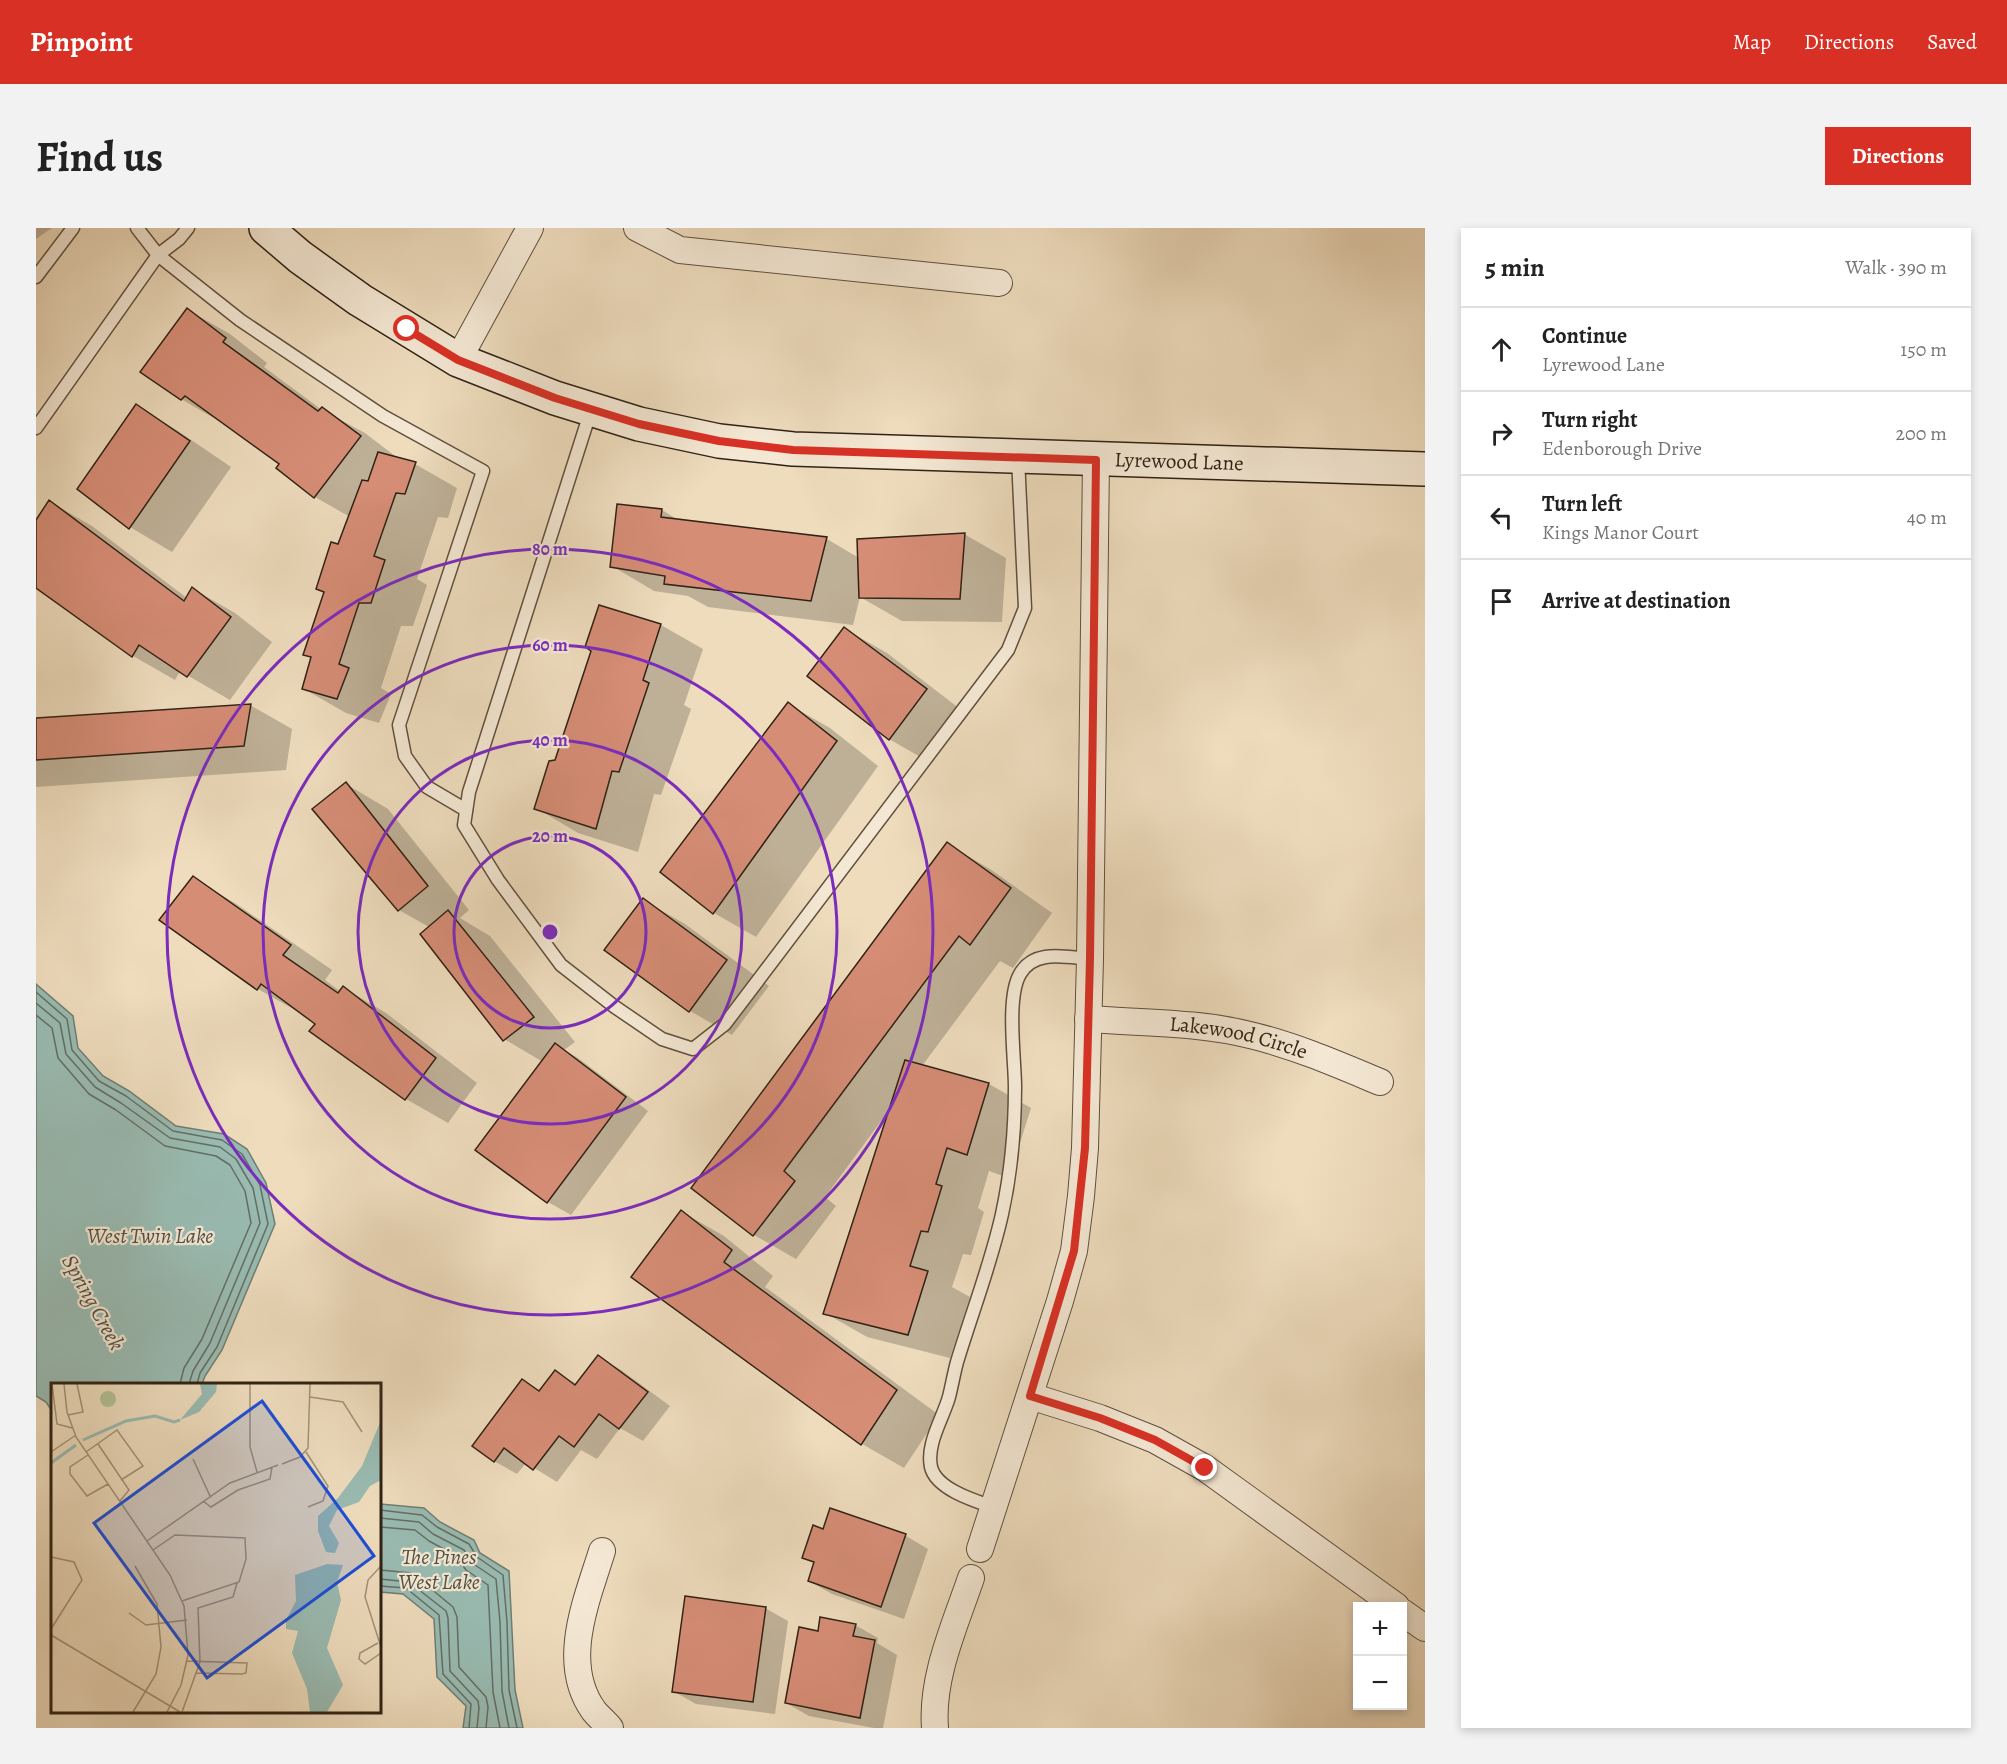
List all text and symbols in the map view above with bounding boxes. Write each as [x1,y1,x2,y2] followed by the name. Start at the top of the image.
[30,23,133,61] text: Pinpoint
[1733,28,1771,56] text: Map
[1804,28,1894,56] text: Directions
[1927,28,1977,56] text: Saved
[1825,127,1971,185] button: Directions
[36,128,163,185] text: Find us
[1485,250,1545,285] text: 5 min
[1845,254,1947,281] text: Walk · 390 m
[393,315,419,341] route start
[1542,321,1627,351] text: Continue
[1485,333,1518,366] icon: ahead
[1900,336,1947,363] text: 150 m
[1542,351,1665,378] text: Lyrewood Lane
[1542,405,1638,435] text: Turn right
[1485,417,1518,450] icon: right
[1896,420,1947,447] text: 200 m
[1542,435,1702,462] text: Edenborough Drive
[1114,445,1244,477] street label: Lyrewood Lane
[1542,489,1622,519] text: Turn left
[1485,501,1518,534] icon: left
[1907,504,1947,531] text: 40 m
[1542,519,1699,546] text: Kings Manor Court
[532,537,568,561] text: 80 m
[1485,585,1518,618] icon: arrive
[1542,586,1731,616] text: Arrive at destination
[532,633,568,657] text: 60 m
[532,728,568,752] text: 40 m
[532,824,568,848] text: 20 m
[540,922,560,942] centre of rings
[1168,1010,1311,1066] street label: Lakewood Circle
[87,1221,213,1251] water label: West Twin Lake
[55,1249,132,1356] water label: Spring Creek
[51,1383,381,1713] inset map
[1191,1454,1217,1480] route end
[398,1542,480,1597] water label: The Pines West Lake
[1353,1602,1407,1710] map controls
[1353,1602,1407,1656] button: +
[1353,1656,1407,1710] button: −

